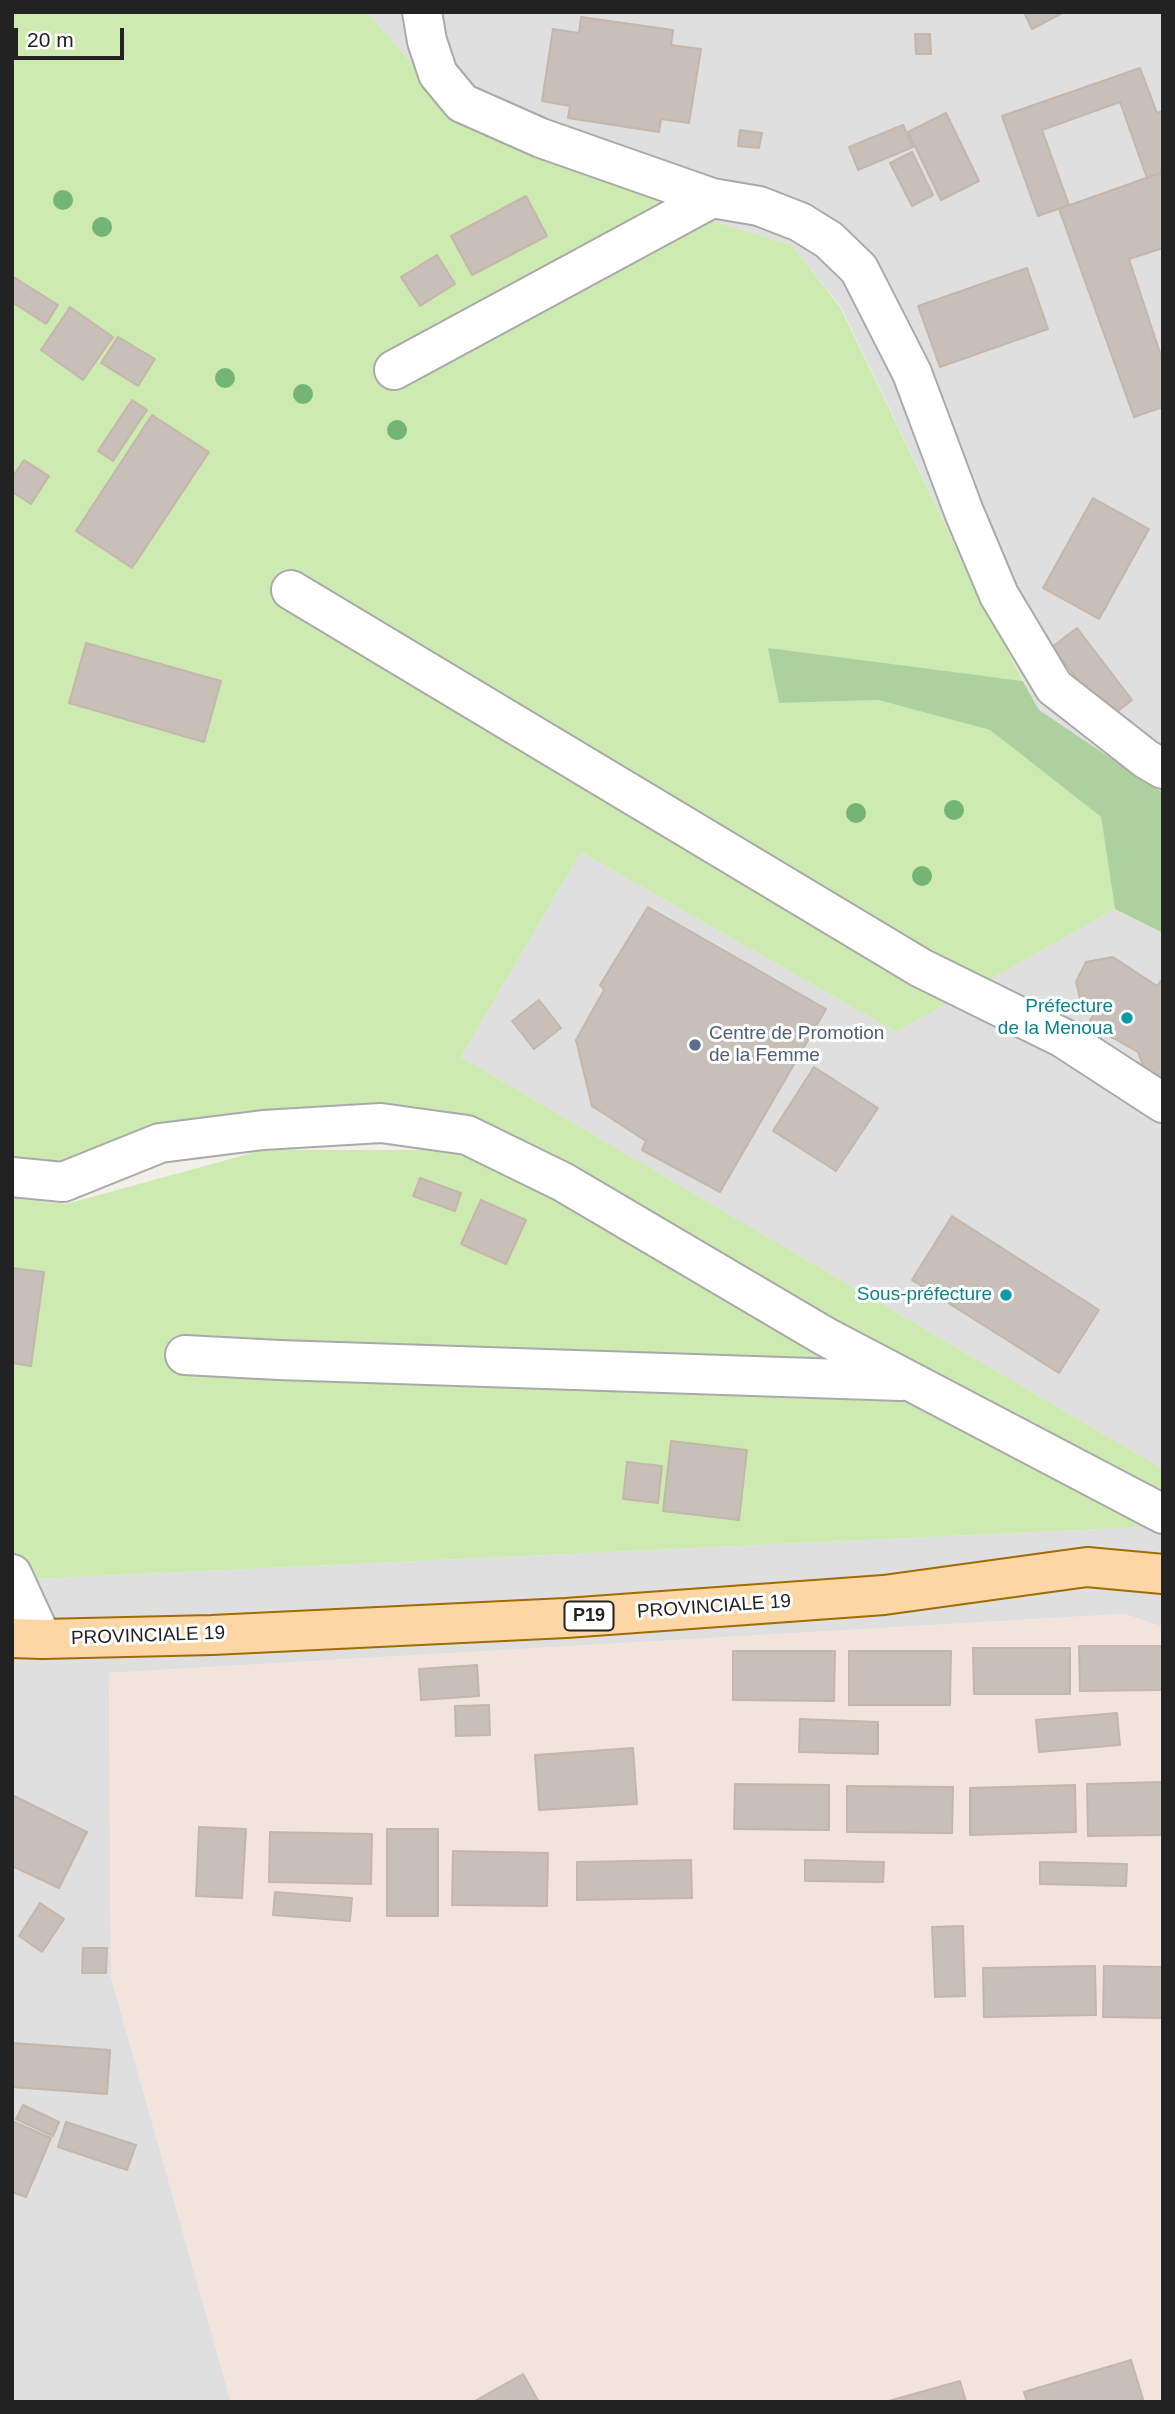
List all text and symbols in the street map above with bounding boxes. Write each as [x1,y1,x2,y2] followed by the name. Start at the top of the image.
[18,14,128,58] scale bar
[27,28,74,51] text: 20 m
[998,996,1113,1040] place label: Préfecture de la Menoua
[1119,1010,1135,1026] marker: Préfecture de la Menoua
[709,1023,884,1067] place label: Centre de Promotion de la Femme
[687,1037,703,1053] marker: Centre de Promotion de la Femme
[857,1284,992,1306] place label: Sous-préfecture
[998,1287,1014,1303] marker: Sous-préfecture
[636,1590,792,1624] street label: PROVINCIALE 19
[564,1602,614,1630] road number: P19
[71,1622,225,1650] street label: PROVINCIALE 19

